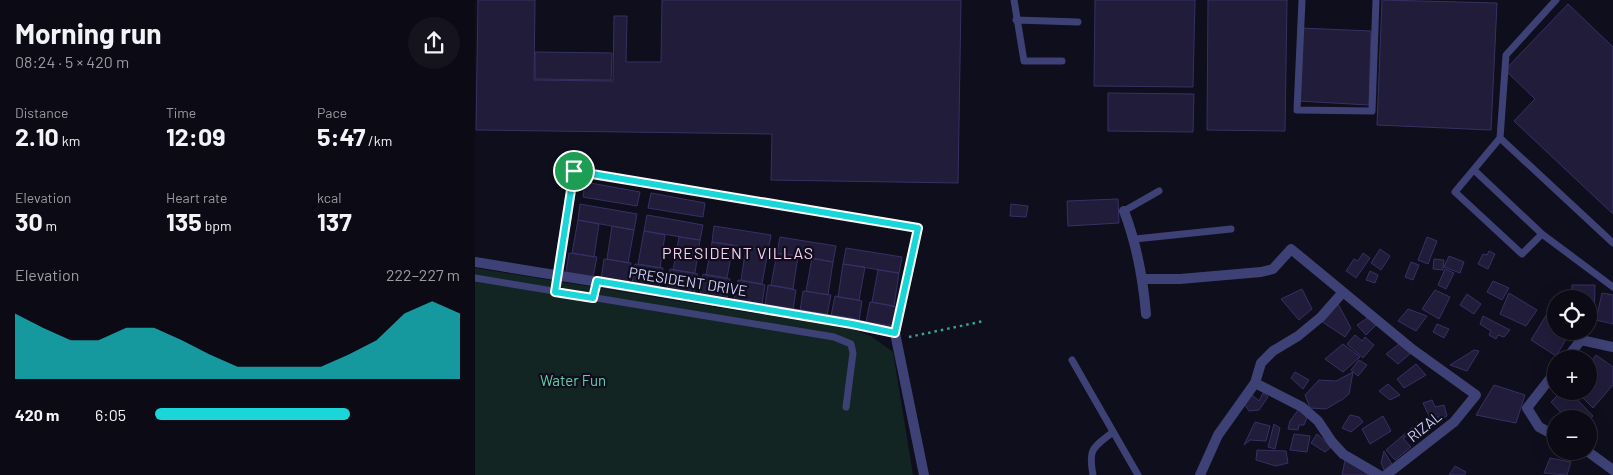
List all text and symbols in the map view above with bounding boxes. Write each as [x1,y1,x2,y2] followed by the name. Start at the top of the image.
[15,16,162,50] text: Morning run
[408,17,460,69] button: share
[15,52,129,71] text: 08:24 · 5 × 420 m
[15,104,68,121] text: Distance
[166,104,196,121] text: Time
[317,104,347,121] text: Pace
[15,121,59,151] text: 2.10
[166,121,225,151] text: 12:09
[317,121,365,151] text: 5:47
[59,132,80,149] text: km
[365,132,392,149] text: /km
[553,150,595,192] pin
[560,157,588,185] icon: arrive
[15,189,71,206] text: Elevation
[166,189,227,206] text: Heart rate
[317,189,341,206] text: kcal
[15,206,43,236] text: 30
[166,206,202,236] text: 135
[317,206,352,236] text: 137
[43,217,57,234] text: m
[202,217,232,234] text: bpm
[662,243,814,262] district label: PRESIDENT VILLAS
[627,263,749,299] street label: PRESIDENT DRIVE
[15,265,79,284] text: Elevation
[386,265,460,284] text: 222–227 m
[1547,290,1597,460] map controls
[1547,290,1597,340] button: locate
[1547,350,1597,400] button: +
[540,371,606,389] park label: Water Fun
[15,405,59,424] text: 420 m
[95,405,126,424] text: 6:05
[1403,407,1445,445] street label: RIZAL
[1547,410,1597,460] button: −

